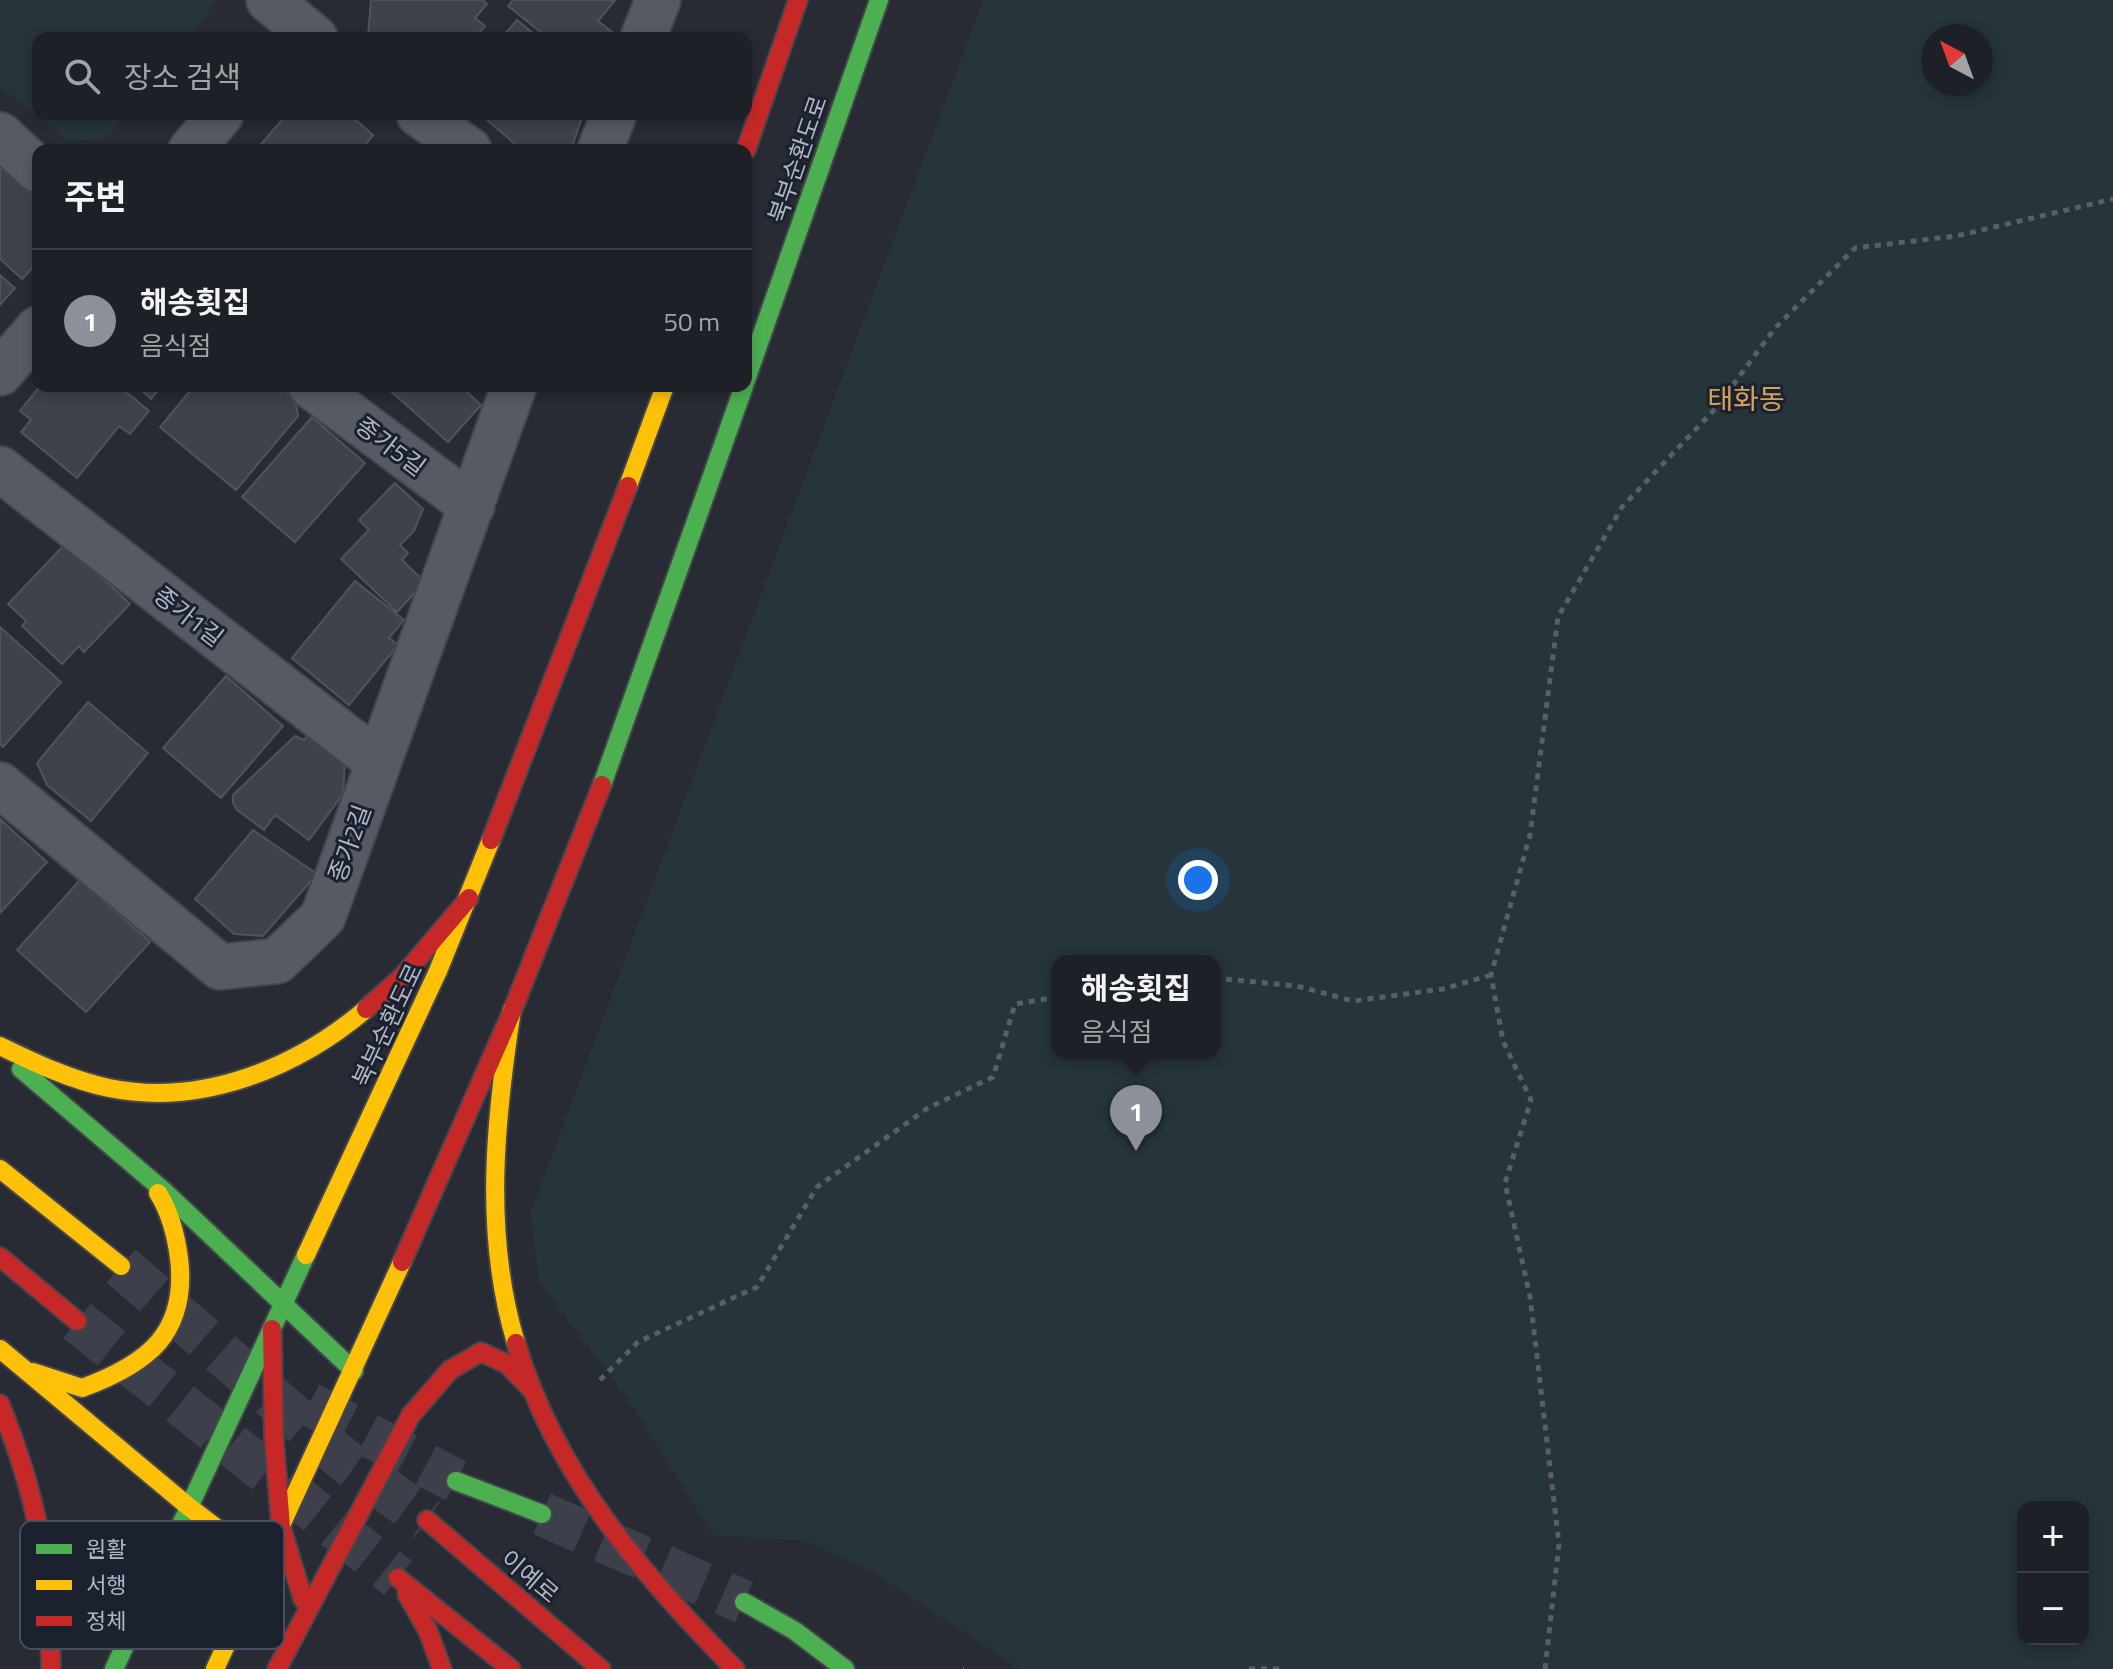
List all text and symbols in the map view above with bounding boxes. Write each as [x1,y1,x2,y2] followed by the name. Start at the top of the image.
[1921,24,1993,96] north arrow
[32,32,752,120] search box
[60,54,104,98] icon: search
[124,54,241,100] text: 장소 검색
[758,91,836,227] street label: 북부순환도로
[64,170,127,222] text: 주변
[140,279,250,325] text: 해송횟집
[83,302,97,341] text: 1
[663,302,720,341] text: 50 m
[140,326,212,365] text: 음식점
[1707,377,1785,420] district label: 태화동
[348,408,434,484] street label: 종가5길
[147,577,231,655] street label: 종가1길
[318,799,380,887] street label: 종가2길
[1178,860,1218,900] your location
[1052,955,1220,1059] popup
[343,957,431,1093] street label: 북부순환도로
[1081,965,1191,1011] text: 해송횟집
[1081,1012,1153,1051] text: 음식점
[1110,1085,1162,1151] pin: 1
[2017,1501,2089,1645] map controls
[2017,1501,2089,1573] button: +
[20,1521,284,1649] legend
[86,1532,126,1566] text: 원활
[493,1541,567,1611] street label: 이예로
[86,1568,126,1602] text: 서행
[2017,1573,2089,1645] button: −
[86,1604,126,1638] text: 정체

